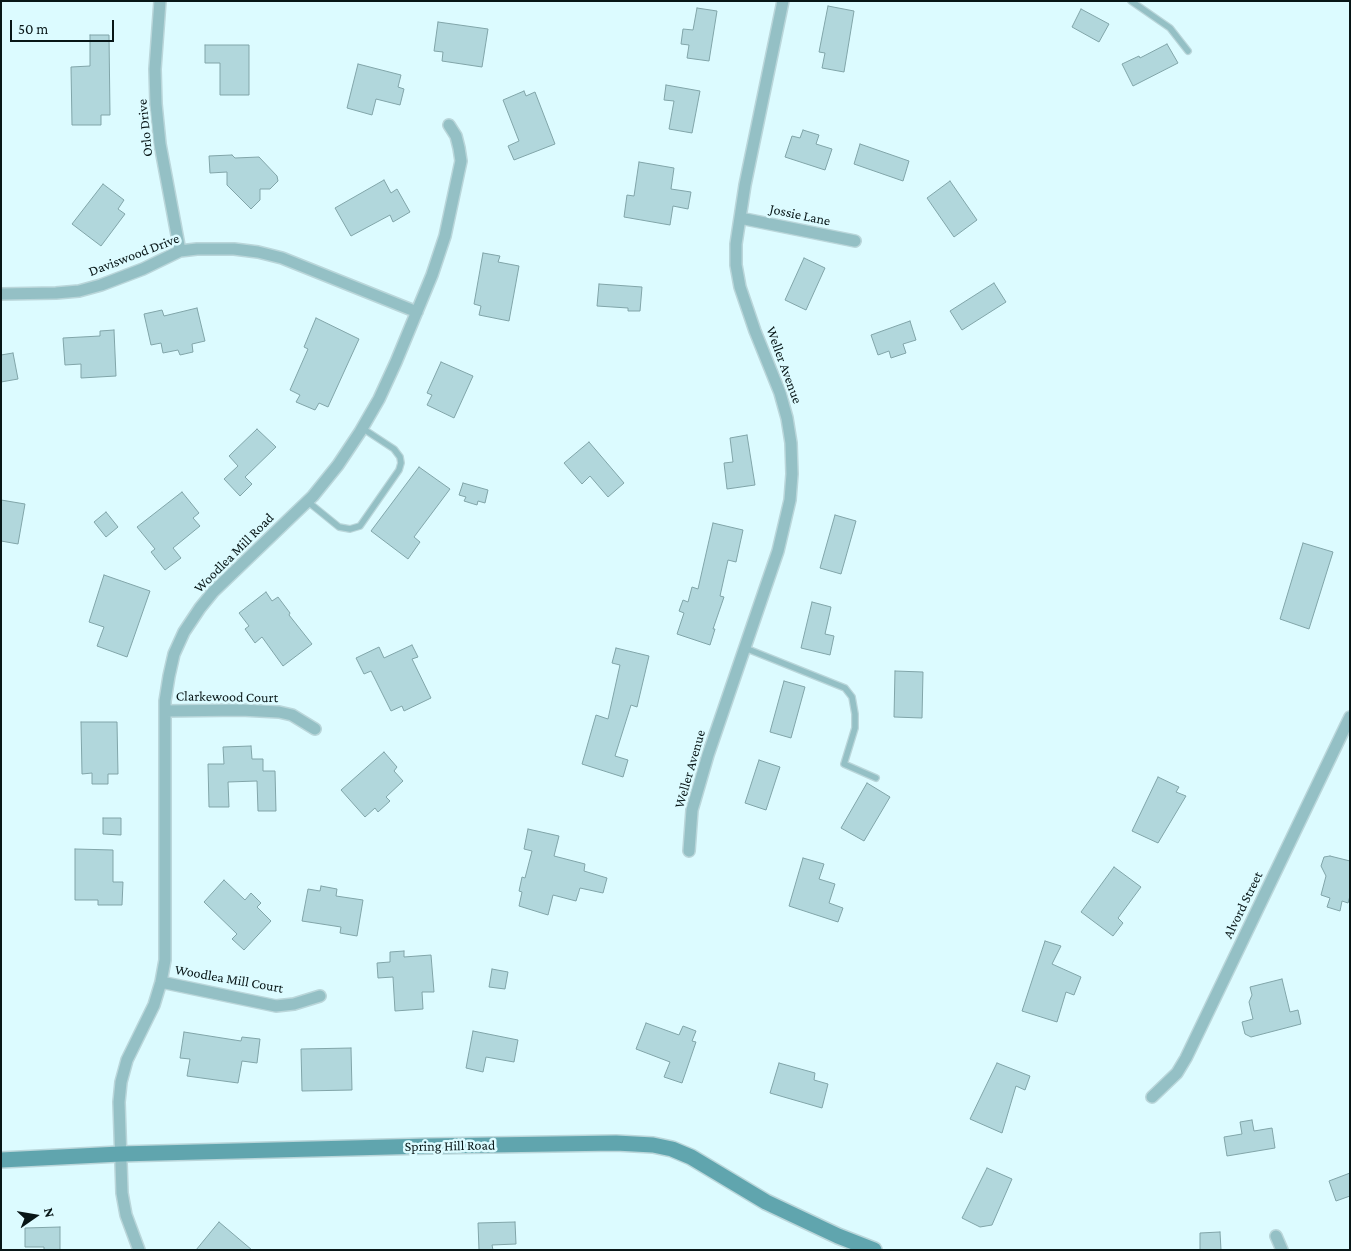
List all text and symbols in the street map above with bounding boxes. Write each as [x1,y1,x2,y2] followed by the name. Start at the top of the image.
[12,10,116,42] scale bar
[18,21,48,37] text: 50 m
[134,98,156,158] street label: Orlo Drive
[768,200,832,230] street label: Jossie Lane
[86,230,182,280] street label: Daviswood Drive
[762,324,806,406] street label: Weller Avenue
[191,510,277,596] street label: Woodlea Mill Road
[176,688,278,706] street label: Clarkewood Court
[671,728,709,810] street label: Weller Avenue
[1220,869,1266,941] street label: Alvord Street
[173,961,285,997] street label: Woodlea Mill Court
[405,1137,495,1155] street label: Spring Hill Road
[10,1191,60,1241] north arrow
[41,1206,58,1219] text: N

